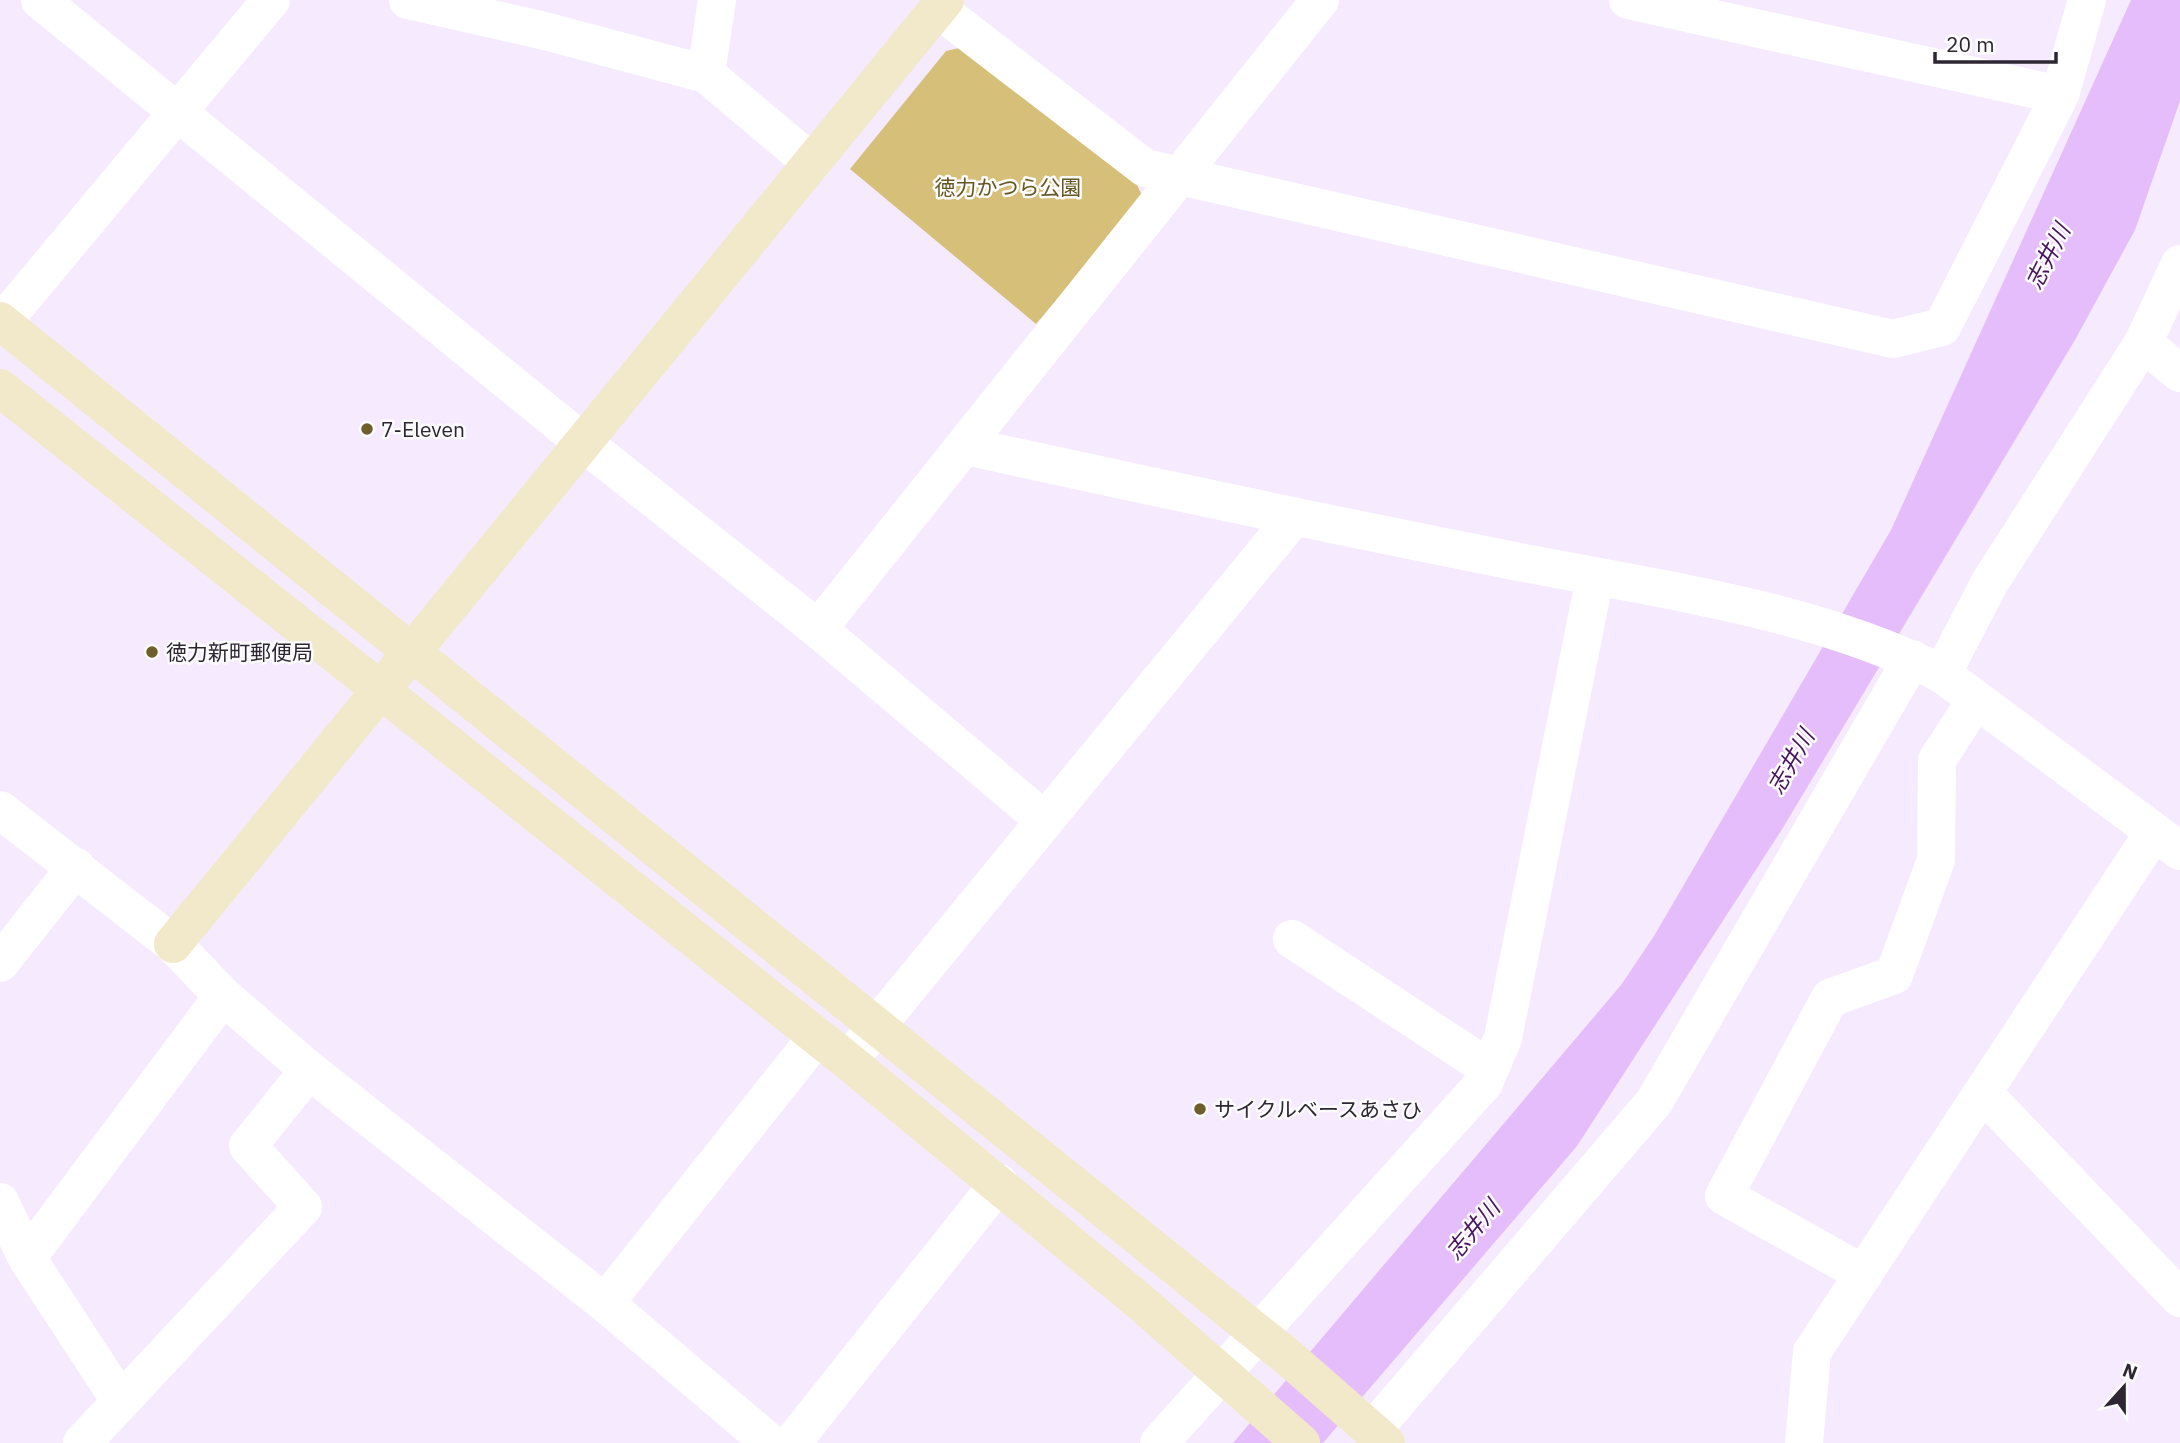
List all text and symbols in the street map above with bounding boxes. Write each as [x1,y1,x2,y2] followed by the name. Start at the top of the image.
[1935,21,2056,65] scale bar
[1946,30,1995,58] text: 20 m
[935,173,1082,201] park label: 徳力かつら公園
[2018,216,2077,294] water label: 志井川
[381,415,465,443] place label: 7-Eleven
[359,421,375,437] marker: 7-Eleven
[166,638,313,666] place label: 徳力新町郵便局
[144,644,160,660] marker: 徳力新町郵便局
[1760,721,1822,798] water label: 志井川
[1214,1095,1422,1123] place label: サイクルベースあさひ
[1192,1101,1208,1117] marker: サイクルベースあさひ
[1438,1191,1508,1265] water label: 志井川
[2089,1352,2159,1422] north arrow
[2119,1357,2141,1385] text: N

